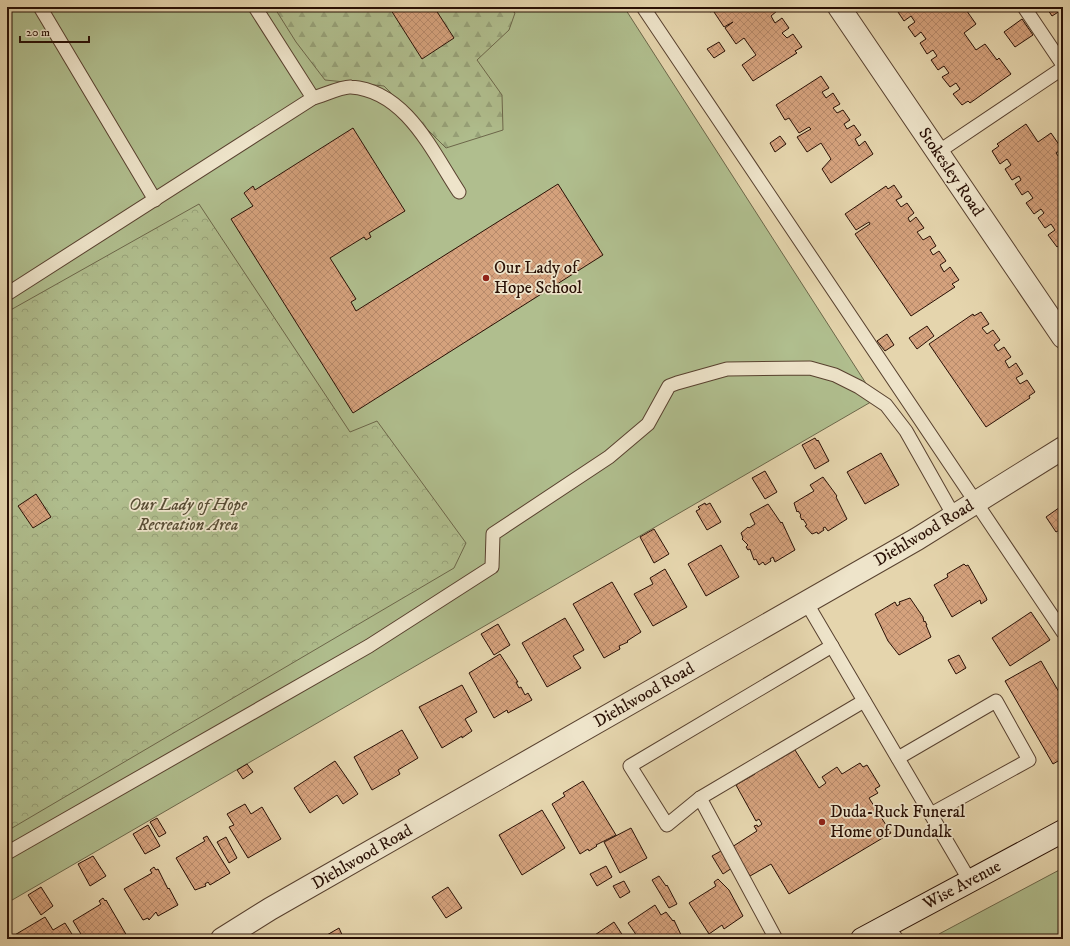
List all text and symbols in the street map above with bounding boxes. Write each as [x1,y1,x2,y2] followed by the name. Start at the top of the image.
[20,18,89,44] scale bar
[26,25,50,40] text: 20 m
[913,123,989,221] street label: Stokesley Road
[494,257,582,299] place label: Our Lady of Hope School
[481,273,491,283] marker: Our Lady of Hope School
[129,494,248,536] park label: Our Lady of Hope Recreation Area
[870,494,978,571] street label: Diehlwood Road
[590,657,699,733] street label: Diehlwood Road
[830,801,965,843] place label: Duda-Ruck Funeral Home of Dundalk
[817,817,827,827] marker: Duda-Ruck Funeral Home of Dundalk
[308,819,417,895] street label: Diehlwood Road
[918,855,1005,915] street label: Wise Avenue

